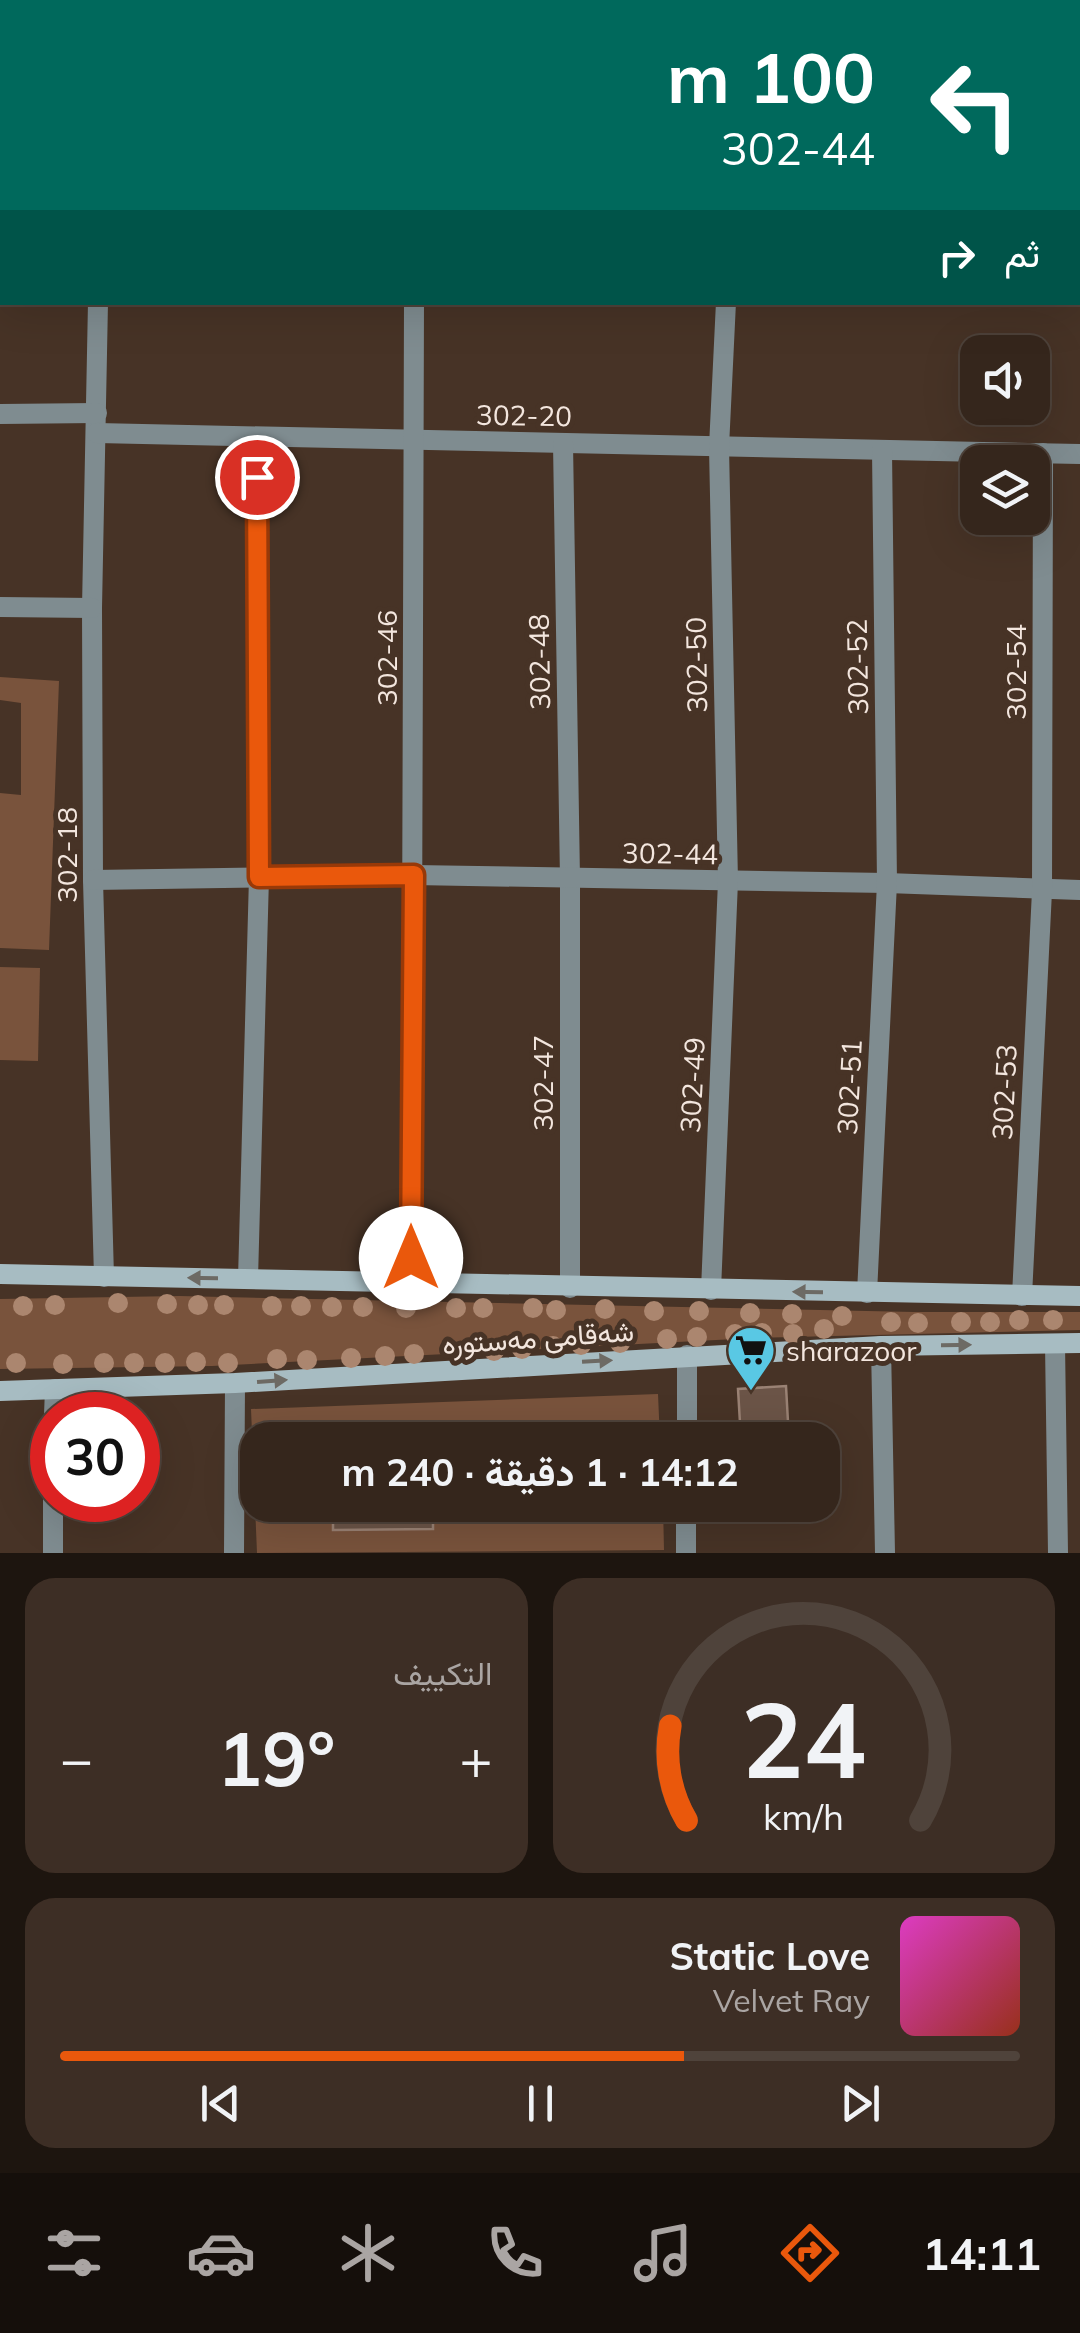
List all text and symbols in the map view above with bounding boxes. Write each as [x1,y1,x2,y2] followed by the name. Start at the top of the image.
[667,33,875,121] text: 100 m
[910,40,1040,170] icon: left
[721,120,875,176] text: 302-44
[1004,229,1040,277] text: ثم
[929,230,984,285] icon: right
[960,335,1050,535] map controls
[960,335,1050,425] button: sound
[476,397,572,433] street label: 302-20
[215,435,300,520] pin
[960,445,1050,535] button: layers
[230,450,285,505] icon: arrive
[369,610,404,706] street label: 302-46
[521,614,557,710] street label: 302-48
[678,617,714,713] street label: 302-50
[839,619,875,715] street label: 302-52
[998,624,1033,720] street label: 302-54
[49,807,84,903] street label: 302-18
[622,835,718,871] street label: 302-44
[525,1035,560,1131] street label: 302-47
[672,1036,712,1134] street label: 302-49
[829,1038,869,1136] street label: 302-51
[984,1043,1024,1141] street label: 302-53
[359,1206,463,1310] position arrow
[186,1270,218,1286] one-way arrow
[791,1284,823,1300] one-way arrow
[441,1313,635,1362] street label: شەقامی مەستورە
[725,1324,777,1392] supermarket icon: sharazoor
[786,1333,917,1368] place label: sharazoor
[941,1337,973,1353] one-way arrow
[581,1353,613,1369] one-way arrow
[257,1373,289,1389] one-way arrow
[30,1392,160,1522] speed limit sign: 30
[341,1448,739,1496] text: 14:12 · 1 دقيقة · 240 m
[393,1653,493,1693] text: التكييف
[741,1673,866,1804] text: 24
[217,1711,335,1805] text: 19°
[60,1724,93,1793] text: −
[459,1724,493,1793] text: +
[763,1794,844,1839] text: km/h
[670,1932,870,1980] text: Static Love
[713,1980,870,2020] text: Velvet Ray
[193,2076,248,2131] icon: previous
[513,2076,568,2131] icon: pause
[833,2076,888,2131] icon: next
[39,2218,109,2288] icon: filters
[186,2218,256,2288] icon: car
[333,2218,403,2288] icon: climate
[480,2218,550,2288] icon: phone
[628,2218,698,2288] icon: music
[775,2218,845,2288] icon: directions
[922,2225,1041,2281] text: 14:11

